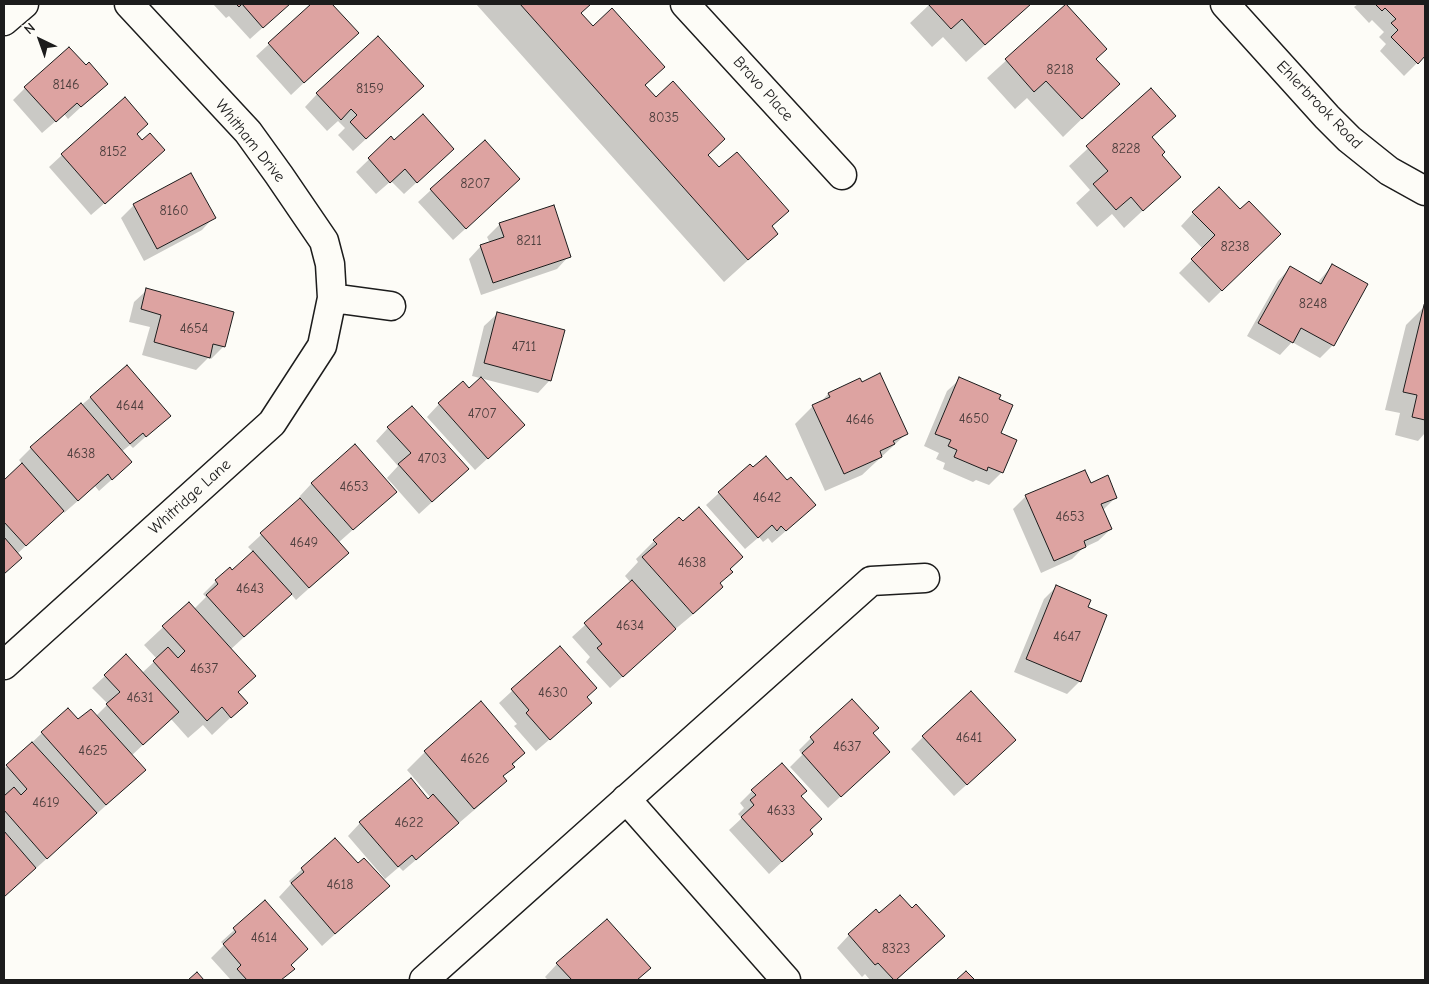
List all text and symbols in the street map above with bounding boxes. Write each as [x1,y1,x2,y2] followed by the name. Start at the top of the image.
[15,15,65,65] north arrow
[21,19,39,38] text: N
[729,53,797,125] street label: Bravo Place
[1272,57,1366,153] street label: Ehlerbrook Road
[1046,62,1074,78] house number: 8218
[52,77,80,93] house number: 8146
[356,81,384,97] house number: 8159
[211,96,289,186] street label: Whitham Drive
[649,110,679,126] house number: 8035
[1111,141,1141,157] house number: 8228
[99,144,127,160] house number: 8152
[460,176,490,192] house number: 8207
[160,203,188,219] house number: 8160
[516,233,542,249] house number: 8211
[1221,239,1249,255] house number: 8238
[1299,296,1327,312] house number: 8248
[180,321,208,337] house number: 4654
[512,339,536,355] house number: 4711
[116,398,144,414] house number: 4644
[468,406,496,422] house number: 4707
[959,411,989,427] house number: 4650
[846,412,874,428] house number: 4646
[67,446,95,462] house number: 4638
[417,451,447,467] house number: 4703
[145,455,235,539] street label: Whitridge Lane
[339,479,369,495] house number: 4653
[753,490,781,506] house number: 4642
[1055,509,1085,525] house number: 4653
[290,535,318,551] house number: 4649
[678,555,706,571] house number: 4638
[236,581,264,597] house number: 4643
[616,618,644,634] house number: 4634
[1053,629,1081,645] house number: 4647
[190,661,218,677] house number: 4637
[538,685,568,701] house number: 4630
[127,690,153,706] house number: 4631
[956,730,982,746] house number: 4641
[833,739,861,755] house number: 4637
[78,743,108,759] house number: 4625
[460,751,490,767] house number: 4626
[32,795,60,811] house number: 4619
[767,803,795,819] house number: 4633
[394,815,424,831] house number: 4622
[326,877,354,893] house number: 4618
[251,930,277,946] house number: 4614
[882,941,910,957] house number: 8323

